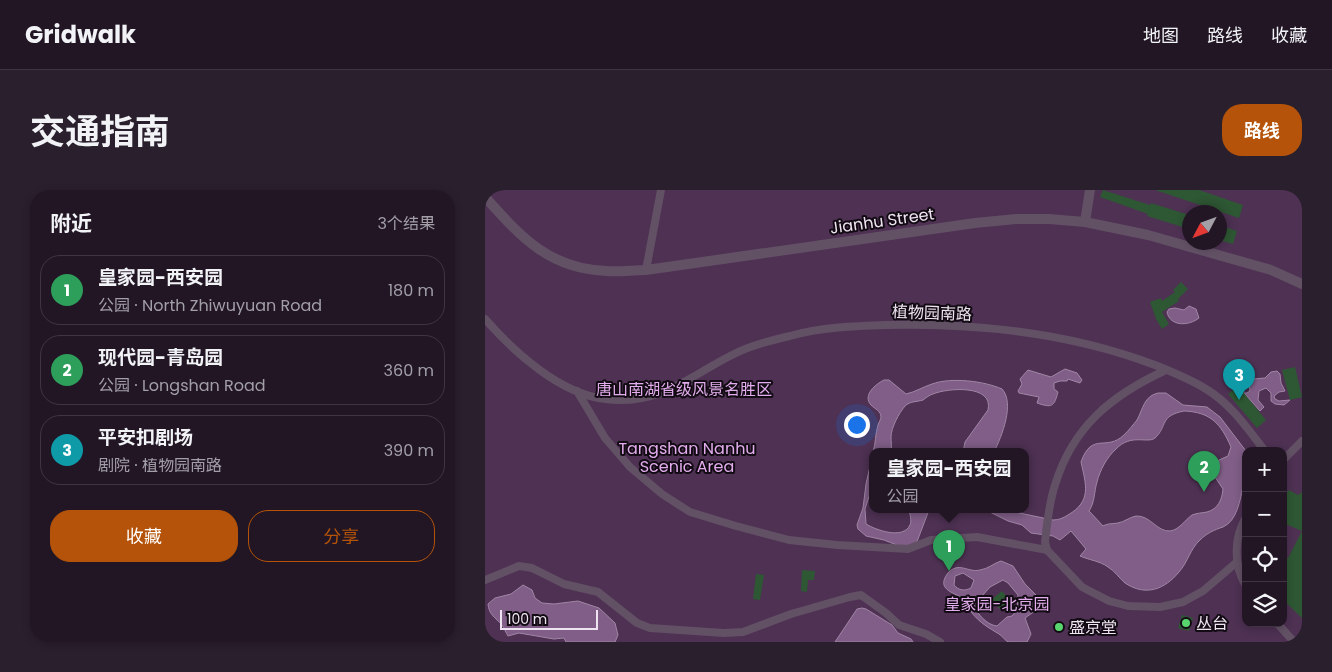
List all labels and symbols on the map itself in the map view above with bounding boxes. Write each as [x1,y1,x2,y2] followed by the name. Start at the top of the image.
[828,202,936,240] street label: Jianhu Street
[1182,205,1227,250] north arrow
[892,300,972,326] street label: 植物园南路
[1223,359,1255,400] pin: 3
[596,378,772,401] park label: 唐山南湖省级风景名胜区
[844,412,870,438] your location
[618,437,756,478] park label: Tangshan Nanhu Scenic Area
[1188,451,1220,492] pin: 2
[933,530,965,571] pin: 1
[945,593,1049,616] park label: 皇家园-北京园
[500,607,597,630] scale bar
[1196,612,1228,635] place label: 丛台
[1069,616,1117,639] place label: 盛京堂
[1180,617,1192,629] marker: 丛台
[1053,621,1065,633] marker: 盛京堂

